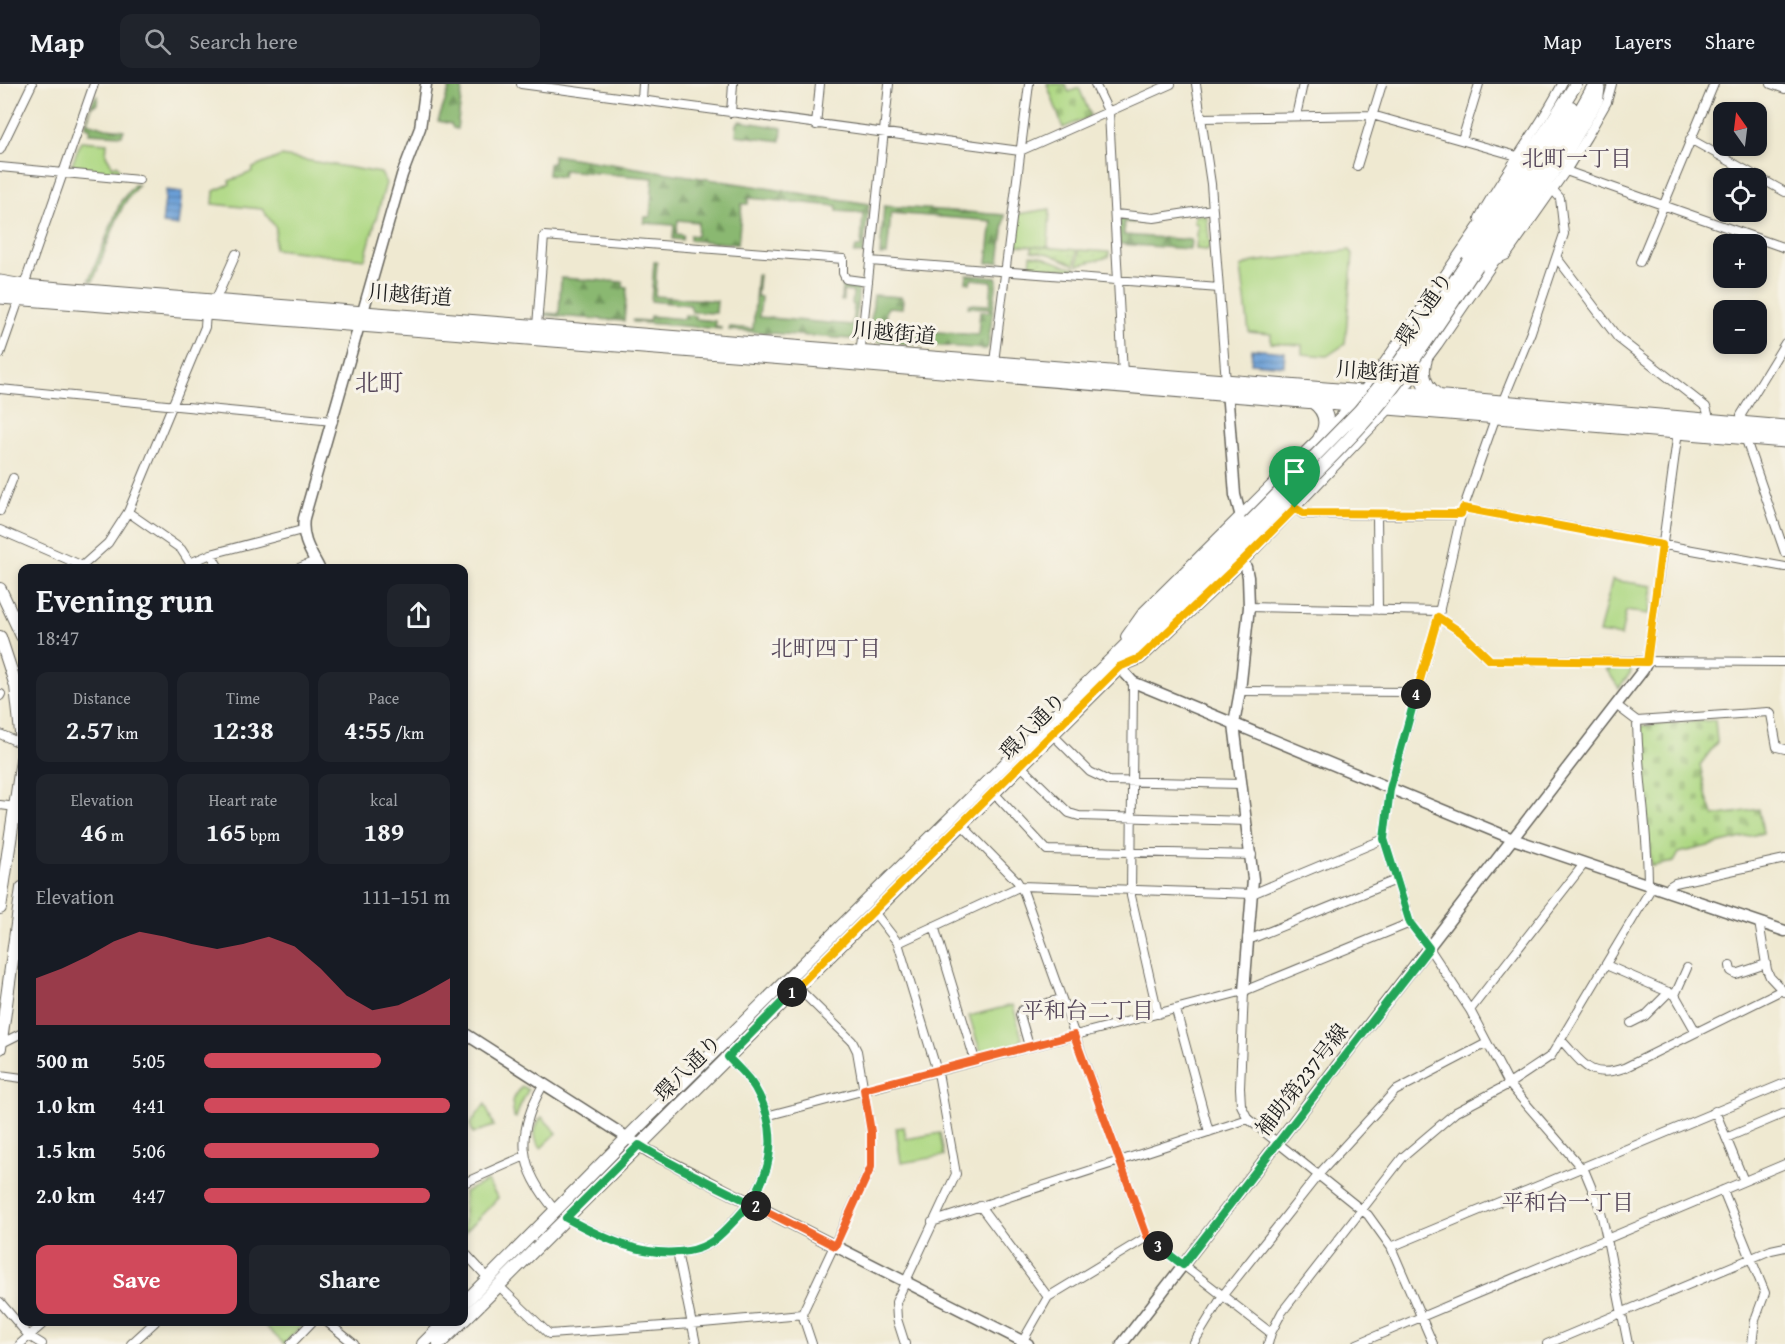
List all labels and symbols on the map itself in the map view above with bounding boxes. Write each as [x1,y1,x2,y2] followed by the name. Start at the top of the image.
[1713,102,1767,156] north arrow
[1522,142,1632,174] district label: 北町一丁目
[1387,265,1460,352] street label: 環八通り
[367,276,453,313] street label: 川越街道
[851,313,937,352] street label: 川越街道
[1335,353,1421,390] street label: 川越街道
[355,365,403,400] district label: 北町
[1269,446,1320,508] pin
[771,632,881,664] district label: 北町四丁目
[1401,679,1431,709] pin: 4
[992,685,1073,767] street label: 環八通り
[777,977,807,1007] pin: 1
[1022,994,1154,1026] district label: 平和台二丁目
[1248,1017,1355,1143] street label: 補助第237号線
[647,1027,728,1108] street label: 環八通り
[1502,1186,1634,1218] district label: 平和台一丁目
[741,1191,771,1221] pin: 2
[1143,1231,1173,1261] pin: 3

